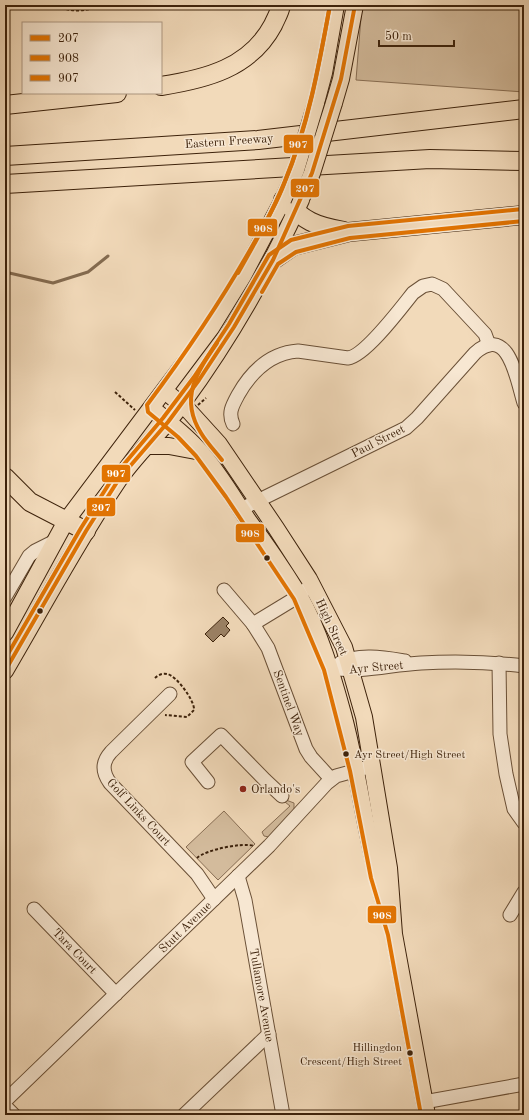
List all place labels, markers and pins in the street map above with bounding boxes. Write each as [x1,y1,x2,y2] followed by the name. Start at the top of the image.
[262,553,272,563] unlabelled marker
[35,606,45,616] unlabelled marker
[341,749,351,759] marker: Ayr Street/High Street
[354,750,465,761] place label: Ayr Street/High Street
[238,784,248,794] marker: Orlando's
[251,784,300,796] place label: Orlando's
[300,1043,402,1068] place label: Hillingdon Crescent/High Street
[405,1048,415,1058] marker: Hillingdon Crescent/High Street

